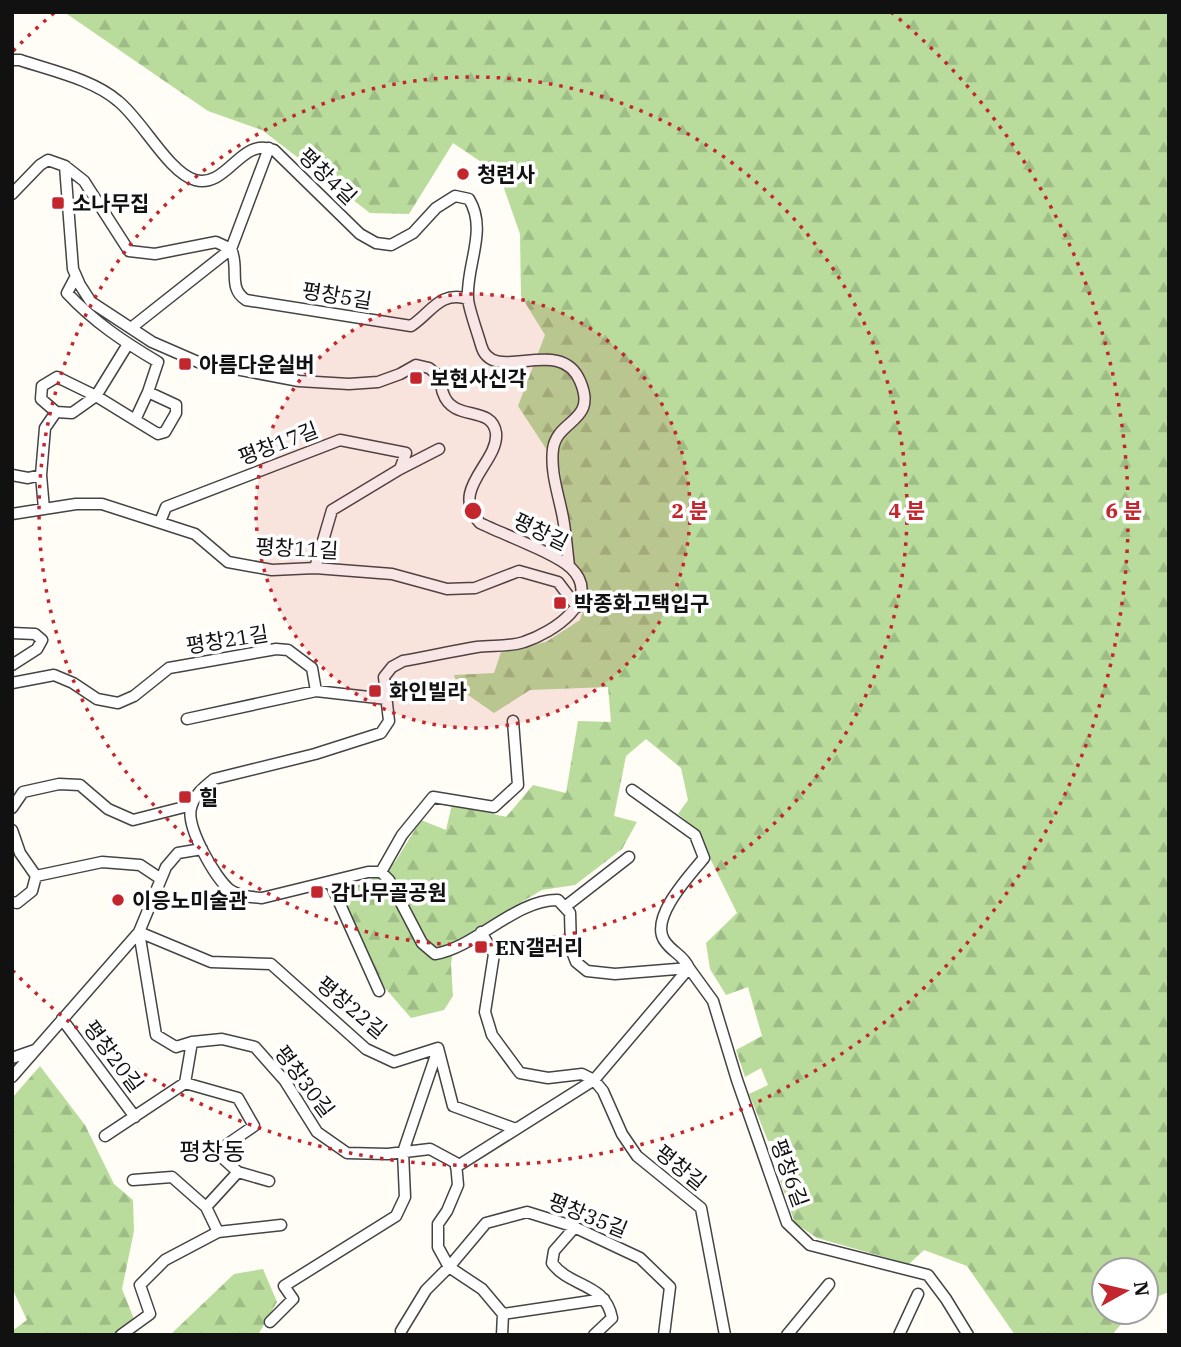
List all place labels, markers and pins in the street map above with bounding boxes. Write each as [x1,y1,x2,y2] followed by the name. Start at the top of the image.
[477,160,535,188] place label: 청련사
[455,166,471,182] marker: 청련사
[72,189,149,217] place label: 소나무집
[50,195,66,211] marker: 소나무집
[199,350,315,378] place label: 아름다운실버
[177,356,193,372] marker: 아름다운실버
[430,364,527,392] place label: 보현사신각
[408,370,424,386] marker: 보현사신각
[461,499,485,523] centre of rings
[574,589,709,617] place label: 박종화고택입구
[552,595,568,611] marker: 박종화고택입구
[389,677,467,705] place label: 화인빌라
[367,683,383,699] marker: 화인빌라
[199,783,218,811] place label: 힐
[177,789,193,805] marker: 힐
[331,878,447,906] place label: 감나무골공원
[309,884,325,900] marker: 감나무골공원
[132,886,248,914] place label: 이응노미술관
[110,892,126,908] marker: 이응노미술관
[495,933,583,961] place label: EN갤러리
[473,939,489,955] marker: EN갤러리

